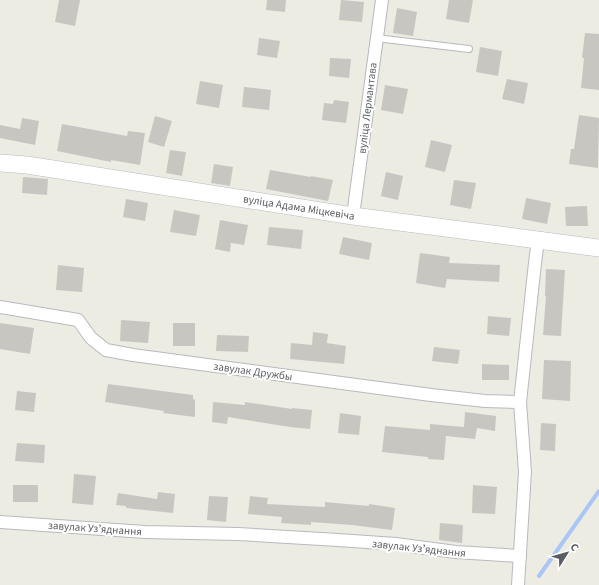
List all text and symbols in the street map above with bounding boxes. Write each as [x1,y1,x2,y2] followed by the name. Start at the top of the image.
[354,62,381,155] street label: вуліца Лермантава
[242,191,356,224] street label: вуліца Адама Міцкевіча
[213,359,293,384] street label: завулак Дружбы
[47,518,143,539] street label: завулак Узʼяднання
[547,533,587,573] north arrow
[371,536,467,561] street label: завулак Узʼяднання
[567,540,583,555] text: С

